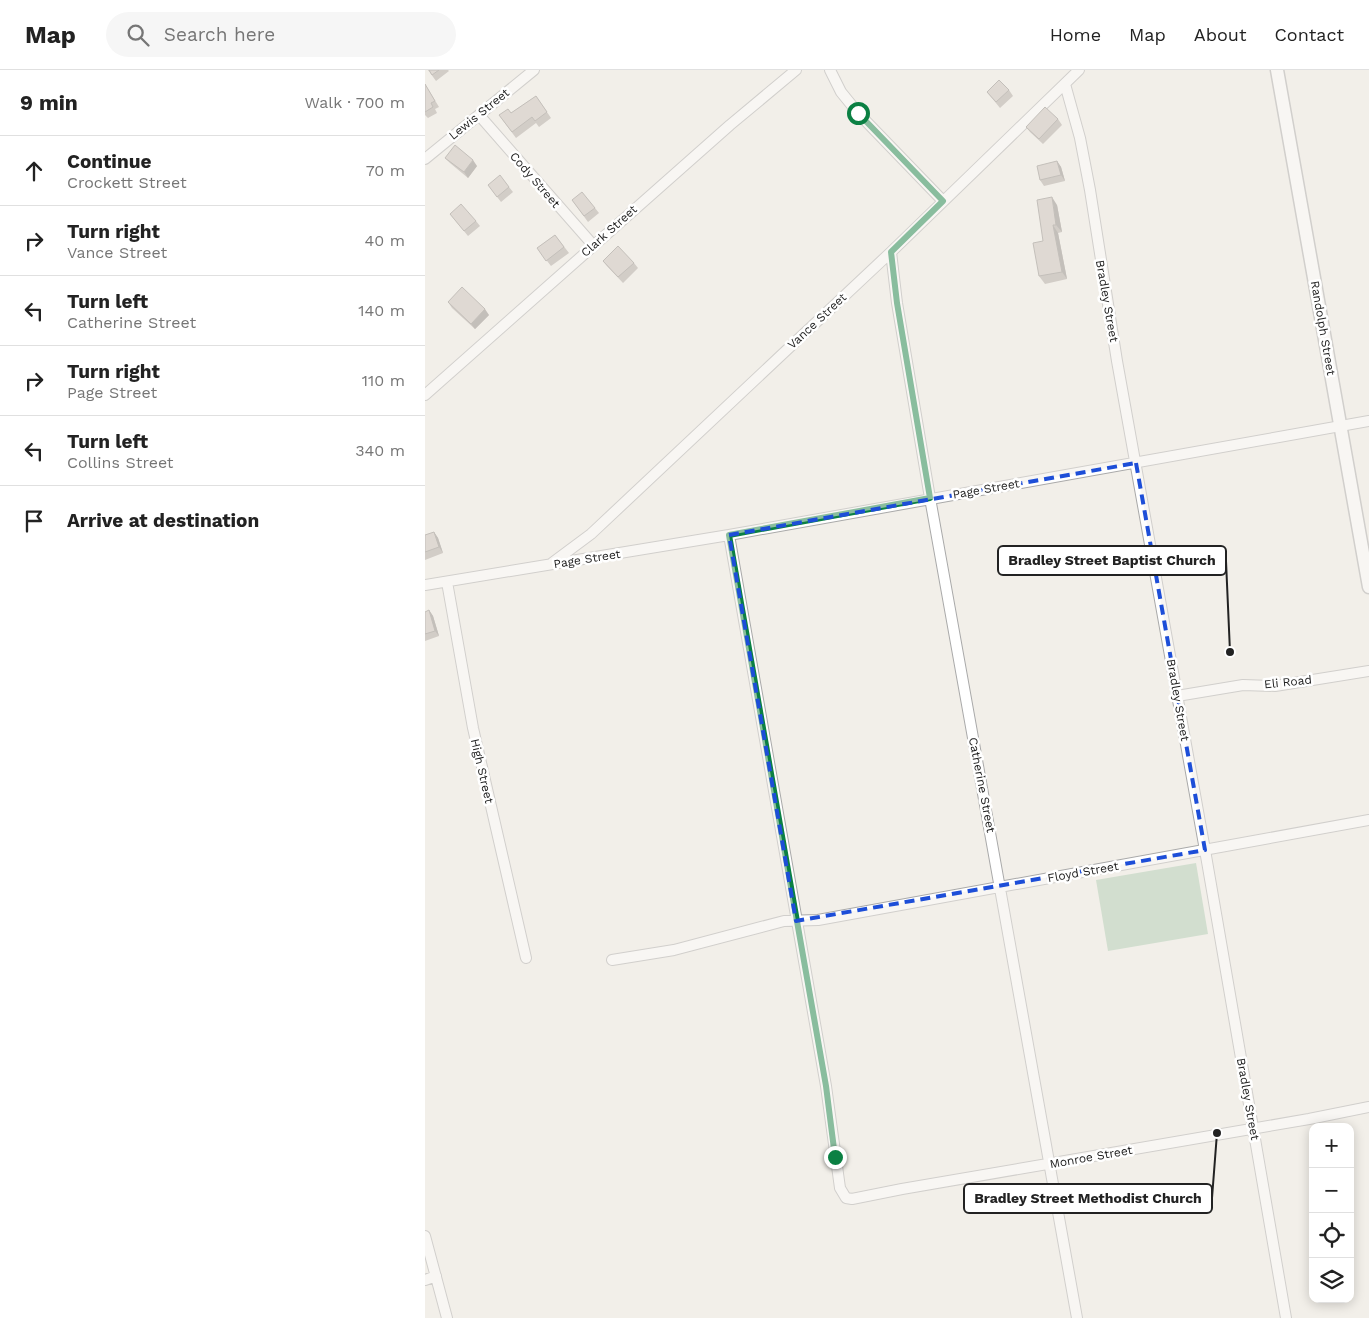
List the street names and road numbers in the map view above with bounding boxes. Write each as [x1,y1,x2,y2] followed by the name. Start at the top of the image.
[446,85,512,143] street label: Lewis Street
[507,149,563,211] street label: Cody Street
[578,202,640,260] street label: Clark Street
[1093,259,1121,343] street label: Bradley Street
[1308,280,1338,376] street label: Randolph Street
[785,290,849,352] street label: Vance Street
[951,476,1021,502] street label: Page Street
[553,547,621,571] street label: Page Street
[1164,658,1192,742] street label: Bradley Street
[1263,673,1313,691] street label: Eli Road
[966,736,998,834] street label: Catherine Street
[468,737,496,805] street label: High Street
[1046,859,1120,885] street label: Floyd Street
[1234,1057,1262,1141] street label: Bradley Street
[1049,1143,1133,1171] street label: Monroe Street

